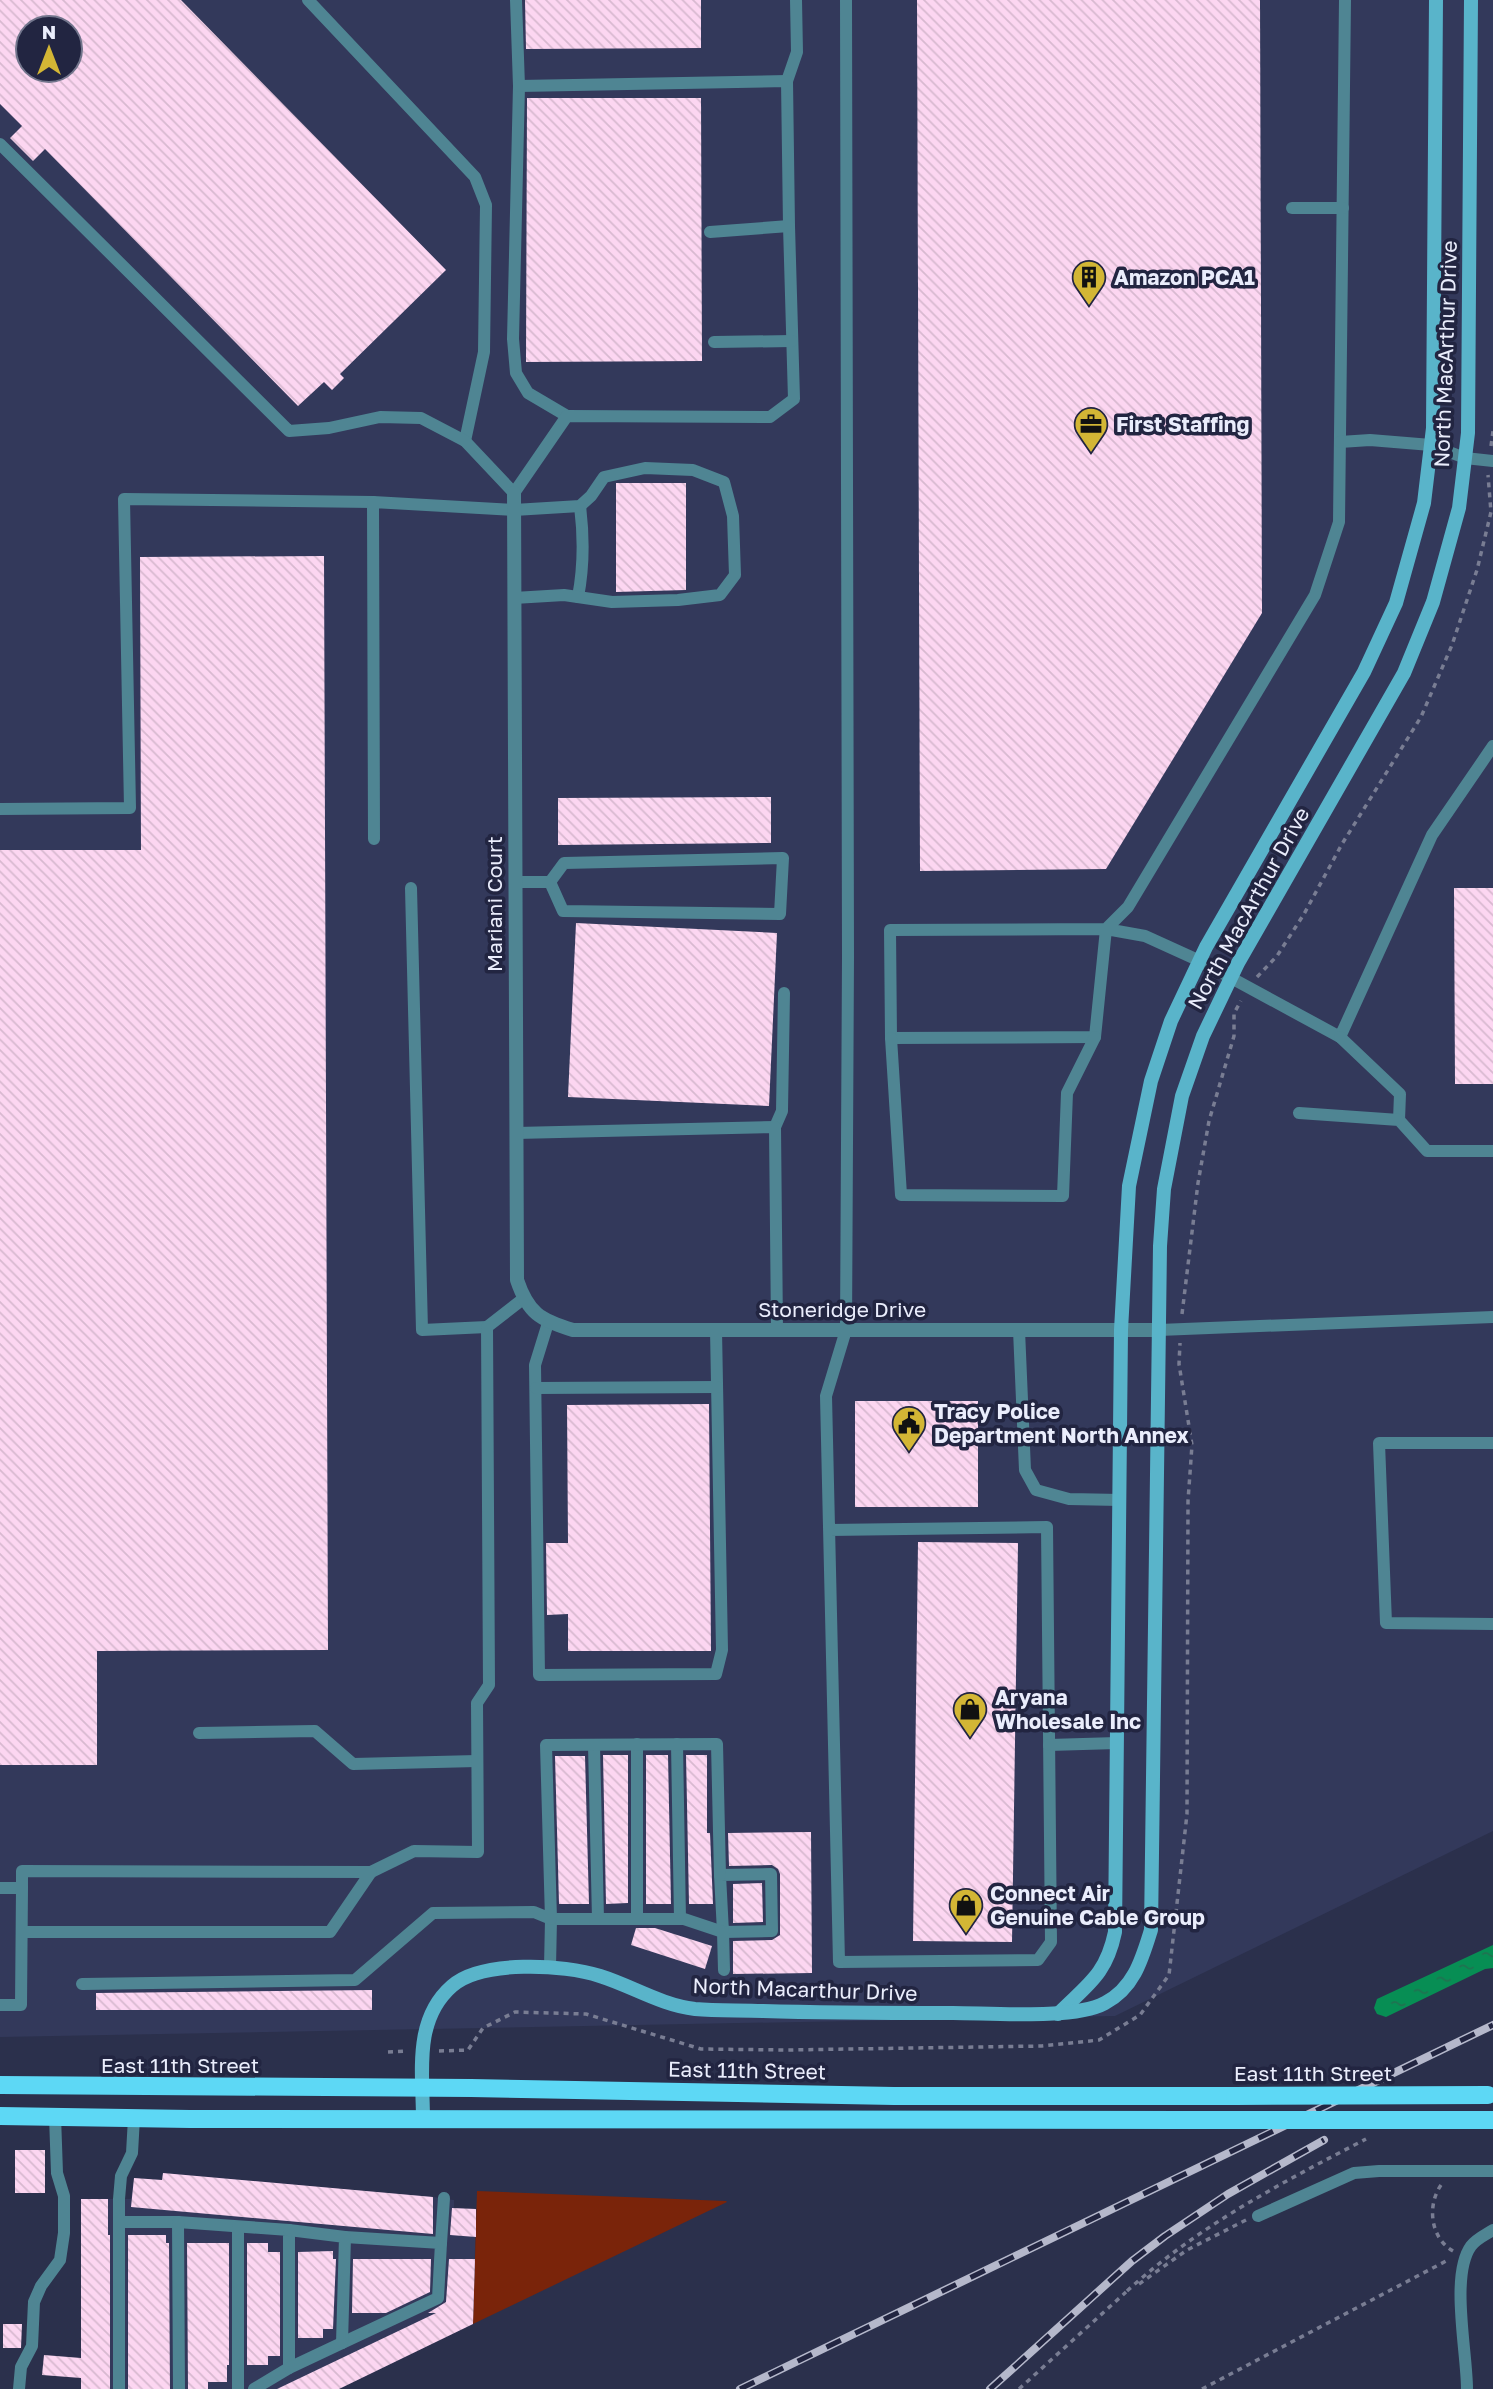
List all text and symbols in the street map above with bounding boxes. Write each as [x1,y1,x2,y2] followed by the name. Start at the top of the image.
[14,14,84,84] north arrow
[42,20,56,43] text: N
[1428,240,1462,468] street label: North MacArthur Drive
[1070,258,1108,307] building icon: Amazon PCA1
[1114,264,1255,290] place label: Amazon PCA1
[1072,405,1110,454] office icon: First Staffing
[1116,411,1249,437] place label: First Staffing
[1182,802,1314,1014] street label: North MacArthur Drive
[481,836,507,972] street label: Mariani Court
[758,1296,926,1322] street label: Stoneridge Drive
[934,1398,1189,1448] place label: Tracy Police Department North Annex
[890,1404,928,1453] public building icon: Tracy Police Department North Annex
[995,1684,1141,1734] place label: Aryana Wholesale Inc
[951,1690,989,1739] shop icon: Aryana Wholesale Inc
[990,1880,1205,1930] place label: Connect Air Genuine Cable Group
[947,1886,985,1935] shop icon: Connect Air Genuine Cable Group
[692,1972,918,2006] street label: North Macarthur Drive
[101,2052,259,2078] street label: East 11th Street
[668,2056,826,2084] street label: East 11th Street
[1234,2060,1392,2086] street label: East 11th Street

